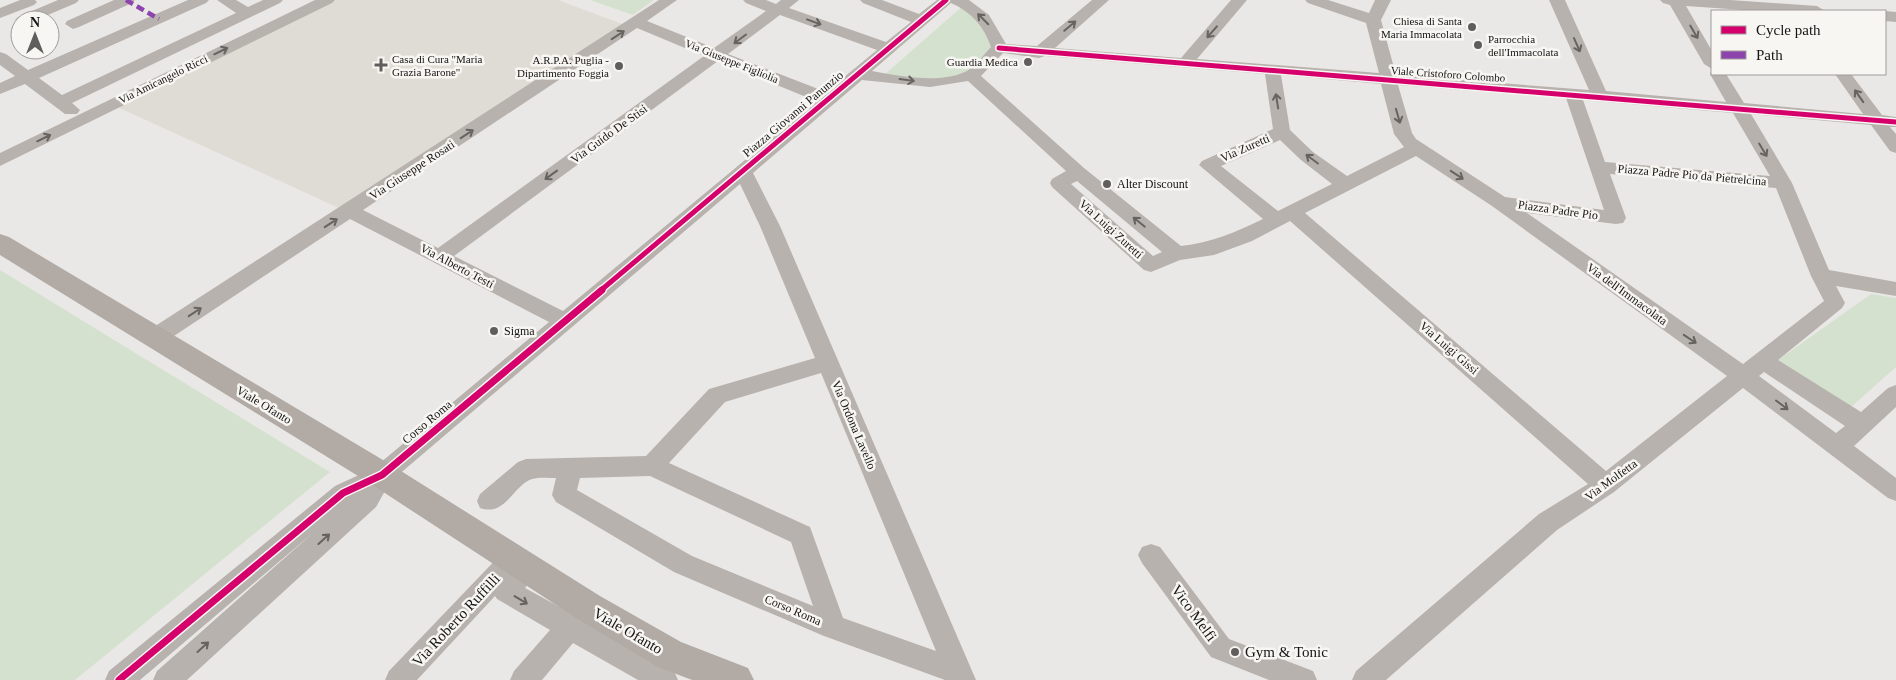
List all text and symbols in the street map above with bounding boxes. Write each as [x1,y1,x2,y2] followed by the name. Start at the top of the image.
[10,10,60,60] north arrow
[1711,10,1886,75] legend
[977,13,989,26] one-way arrow
[30,15,40,30] text: N
[1381,15,1462,40] place label: Chiesa di Santa Maria Immacolata
[806,18,821,27] one-way arrow
[1063,21,1076,32] one-way arrow
[1466,21,1478,33] marker: Chiesa di Santa Maria Immacolata
[1756,22,1821,38] text: Cycle path
[1689,24,1699,38] one-way arrow
[1206,25,1218,38] one-way arrow
[610,30,624,40] one-way arrow
[1488,33,1559,58] place label: Parrocchia dell'Immacolata
[733,34,747,44] one-way arrow
[684,37,780,85] street label: Via Giuseppe Figliolia
[1572,37,1582,52] one-way arrow
[1472,39,1484,51] marker: Parrocchia dell'Immacolata
[213,46,228,55] one-way arrow
[1756,47,1783,63] text: Path
[117,52,209,106] street label: Via Amicangelo Ricci
[392,53,482,78] place label: Casa di Cura "Maria Grazia Barone"
[517,54,609,79] place label: A.R.P.A. Puglia - Dipartimento Foggia
[947,56,1018,68] place label: Guardia Medica
[1022,56,1034,68] marker: Guardia Medica
[374,58,388,72] marker: Casa di Cura "Maria Grazia Barone"
[613,60,625,72] marker: A.R.P.A. Puglia - Dipartimento Foggia
[1390,64,1506,84] street label: Viale Cristoforo Colombo
[740,68,846,160] street label: Piazza Giovanni Panunzio
[898,75,914,85] one-way arrow
[1854,90,1864,104] one-way arrow
[1271,93,1281,109] one-way arrow
[568,101,650,166] street label: Via Guido De Stisi
[1394,107,1403,123] one-way arrow
[460,129,474,139] one-way arrow
[1218,131,1272,165] street label: Via Zuretti
[36,133,51,143] one-way arrow
[367,137,458,203] street label: Via Giuseppe Rosati
[1759,142,1769,156] one-way arrow
[1305,154,1319,164] one-way arrow
[1617,162,1768,189] street label: Piazza Padre Pio da Pietrelcina
[544,170,558,180] one-way arrow
[1450,170,1464,180] one-way arrow
[1117,177,1189,191] place label: Alter Discount
[1101,178,1113,190] marker: Alter Discount
[1076,197,1146,262] street label: Via Luigi Zuretti
[1517,197,1599,223] street label: Piazza Padre Pio
[1133,217,1146,228] one-way arrow
[324,218,338,228] one-way arrow
[418,241,497,292] street label: Via Alberto Testi
[1584,260,1671,328] street label: Via dell'Immacolata
[188,306,202,317] one-way arrow
[1417,319,1482,378] street label: Via Luigi Gissi
[504,324,535,338] place label: Sigma
[488,325,500,337] marker: Sigma
[1683,334,1697,344] one-way arrow
[829,378,879,472] street label: Via Ordona Lavello
[234,383,294,427] street label: Viale Ofanto
[399,397,455,447] street label: Corso Roma
[1775,399,1788,410] one-way arrow
[1582,456,1640,504] street label: Via Molfetta
[317,533,330,545] one-way arrow
[409,570,503,670] street label: Via Roberto Ruffilli
[1168,582,1220,644] street label: Vico Melfi
[762,592,824,628] street label: Corso Roma
[514,596,528,606] one-way arrow
[591,605,665,657] street label: Viale Ofanto
[197,642,210,653] one-way arrow
[1245,644,1328,660] place label: Gym & Tonic
[1229,646,1241,658] marker: Gym & Tonic

